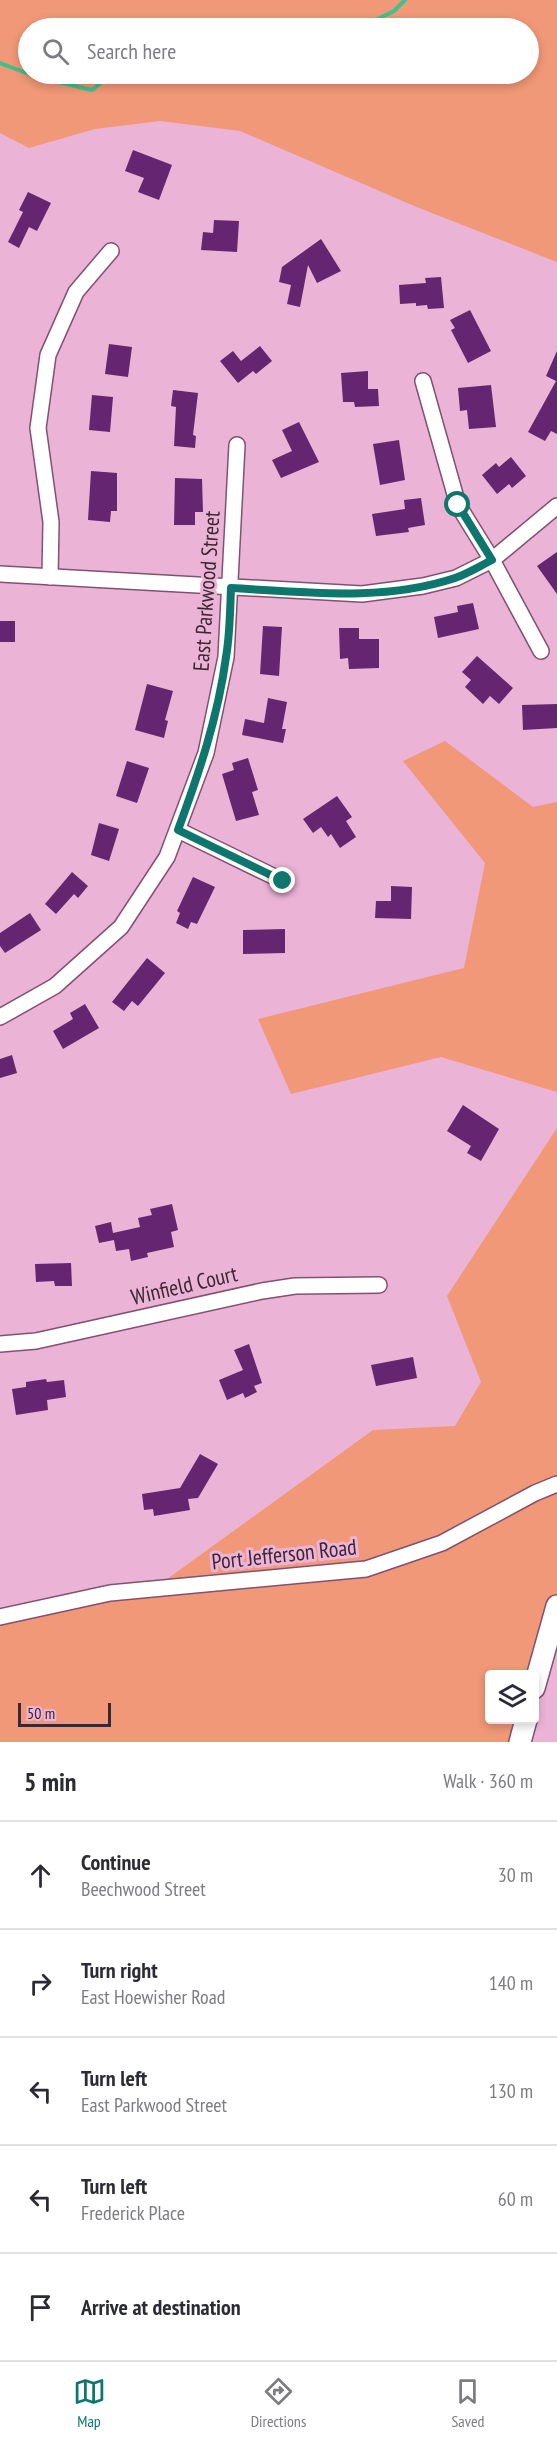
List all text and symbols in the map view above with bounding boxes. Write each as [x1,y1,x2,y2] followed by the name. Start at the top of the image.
[18,18,539,84] search box
[39,35,72,68] icon: search
[87,37,176,65] text: Search here
[444,491,470,517] route start
[186,510,226,672] street label: East Parkwood Street
[269,867,295,893] route end
[128,1259,240,1311] street label: Winfield Court
[210,1532,358,1576] street label: Port Jefferson Road
[485,1670,539,1724] map controls
[485,1670,539,1724] button: layers
[18,1700,111,1728] scale bar
[27,1703,55,1723] text: 50 m
[24,1765,77,1798] text: 5 min
[443,1768,533,1794] text: Walk · 360 m
[81,1848,151,1876] text: Continue
[24,1859,57,1892] icon: ahead
[498,1862,533,1888] text: 30 m
[81,1876,206,1902] text: Beechwood Street
[81,1956,158,1984] text: Turn right
[24,1967,57,2000] icon: right
[489,1970,533,1996] text: 140 m
[81,1984,225,2010] text: East Hoewisher Road
[81,2064,147,2092] text: Turn left
[24,2075,57,2108] icon: left
[489,2078,533,2104] text: 130 m
[81,2092,227,2118] text: East Parkwood Street
[81,2172,147,2200] text: Turn left
[24,2183,57,2216] icon: left
[498,2186,533,2212] text: 60 m
[81,2200,185,2226] text: Frederick Place
[24,2291,57,2324] icon: arrive
[81,2293,241,2321] text: Arrive at destination
[73,2375,106,2431] tab: Map
[251,2375,306,2431] tab: Directions
[451,2375,484,2431] tab: Saved

